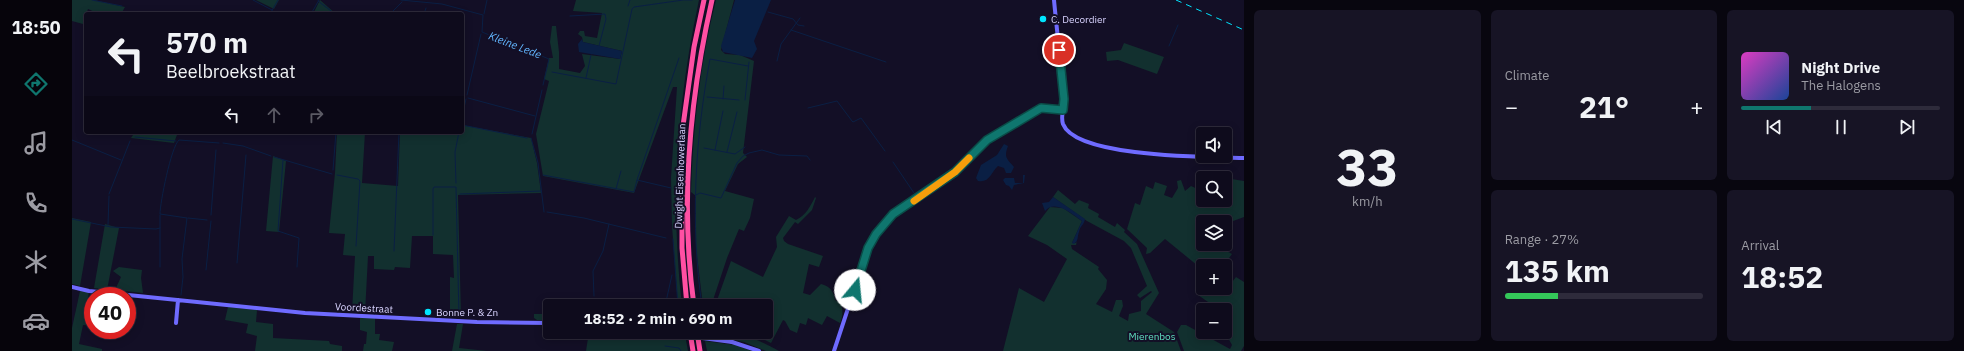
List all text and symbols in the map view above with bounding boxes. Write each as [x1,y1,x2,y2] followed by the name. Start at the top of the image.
[1051,13,1106,26] place label: C. Decordier
[1038,14,1048,24] marker: C. Decordier
[11,16,61,39] text: 18:50
[166,24,248,61] text: 570 m
[100,28,152,80] icon: left
[487,29,544,62] water label: Kleine Lede
[1042,33,1076,67] pin
[1048,39,1070,61] icon: arrive
[1801,58,1880,77] text: Night Drive
[166,60,296,83] text: Beelbroekstraat
[1505,67,1549,84] text: Climate
[22,70,50,98] icon: directions
[1801,77,1881,94] text: The Halogens
[1579,87,1629,126] text: 21°
[1505,92,1518,121] text: −
[1690,92,1703,121] text: +
[221,104,243,126] icon: left
[263,104,285,126] icon: ahead
[305,104,327,126] icon: right
[1763,116,1785,138] icon: previous
[1830,116,1852,138] icon: pause
[1896,116,1918,138] icon: next
[672,123,688,229] street label: Dwight Eisenhowerlaan
[1196,127,1232,339] map controls
[1196,127,1232,163] button: sound
[22,129,50,157] icon: music
[1336,133,1399,200] text: 33
[1196,171,1232,207] button: search
[22,189,50,217] icon: phone
[1352,193,1383,210] text: km/h
[1196,215,1232,251] button: layers
[1505,231,1579,248] text: Range · 27%
[1741,237,1779,254] text: Arrival
[22,248,50,276] icon: climate
[1505,251,1610,290] text: 135 km
[1741,257,1823,296] text: 18:52
[1196,259,1232,295] button: +
[834,269,876,311] position arrow
[84,287,136,339] speed limit sign: 40
[335,300,394,316] street label: Voordestraat
[1196,303,1232,339] button: −
[436,306,498,319] place label: Bonne P. & Zn
[22,307,50,335] icon: car
[423,307,433,317] marker: Bonne P. & Zn
[584,309,732,328] text: 18:52 · 2 min · 690 m
[1128,330,1176,343] park label: Mierenbos

